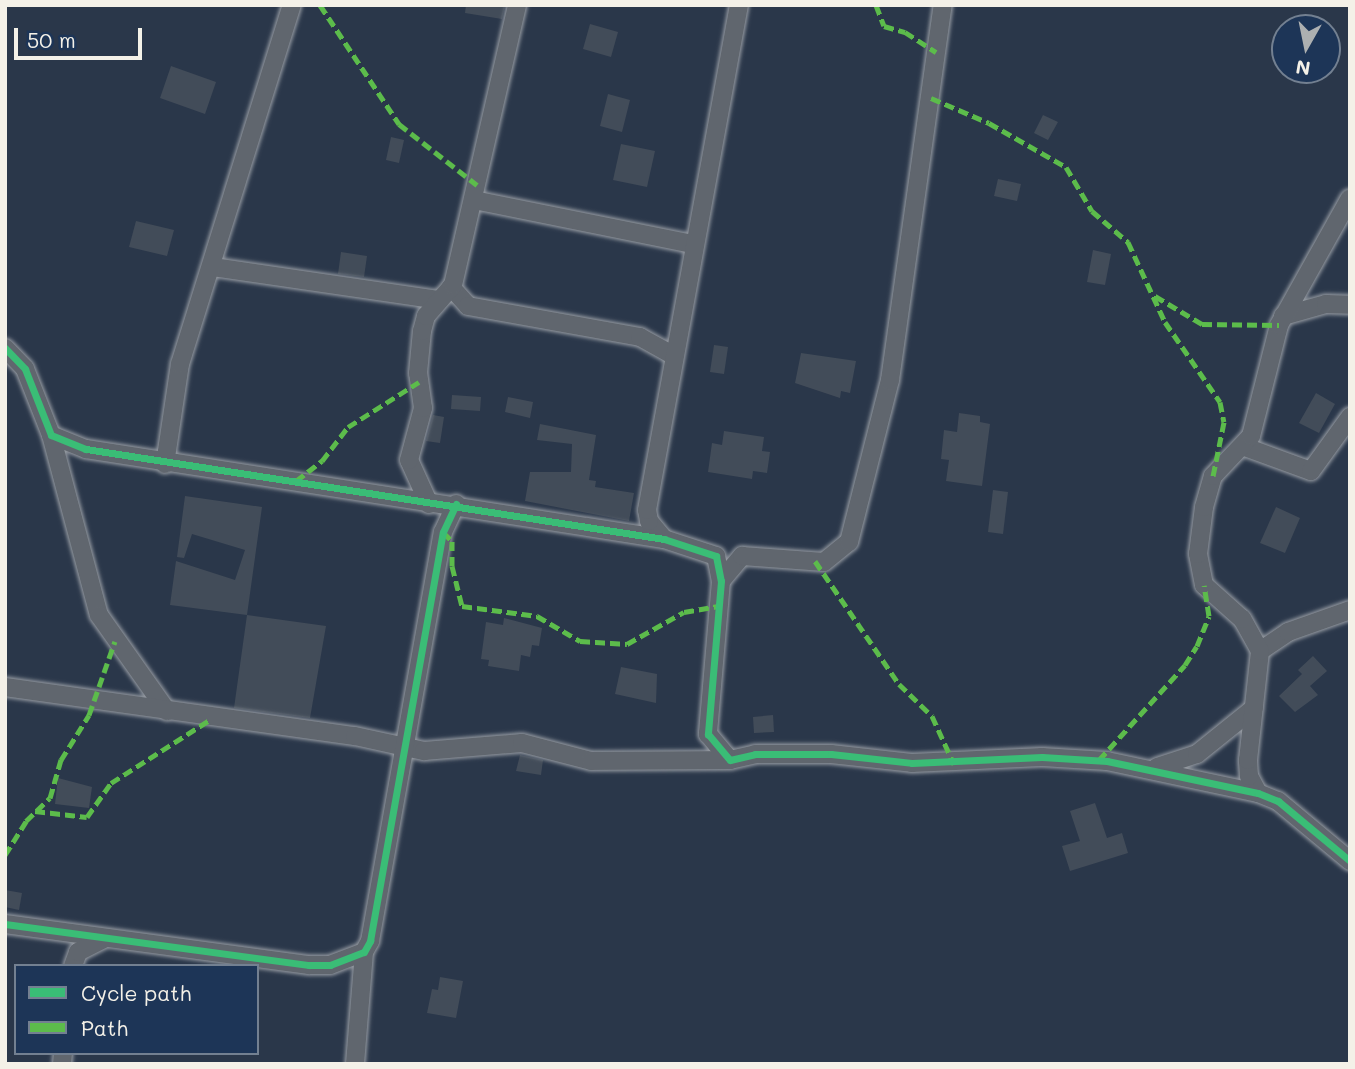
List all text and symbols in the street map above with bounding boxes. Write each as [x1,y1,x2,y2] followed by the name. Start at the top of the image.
[18,14,145,58] scale bar
[1271,14,1341,84] north arrow
[27,26,76,53] text: 50 m
[1294,55,1312,82] text: N
[14,964,259,1055] legend
[81,979,191,1006] text: Cycle path
[81,1014,128,1041] text: Path

